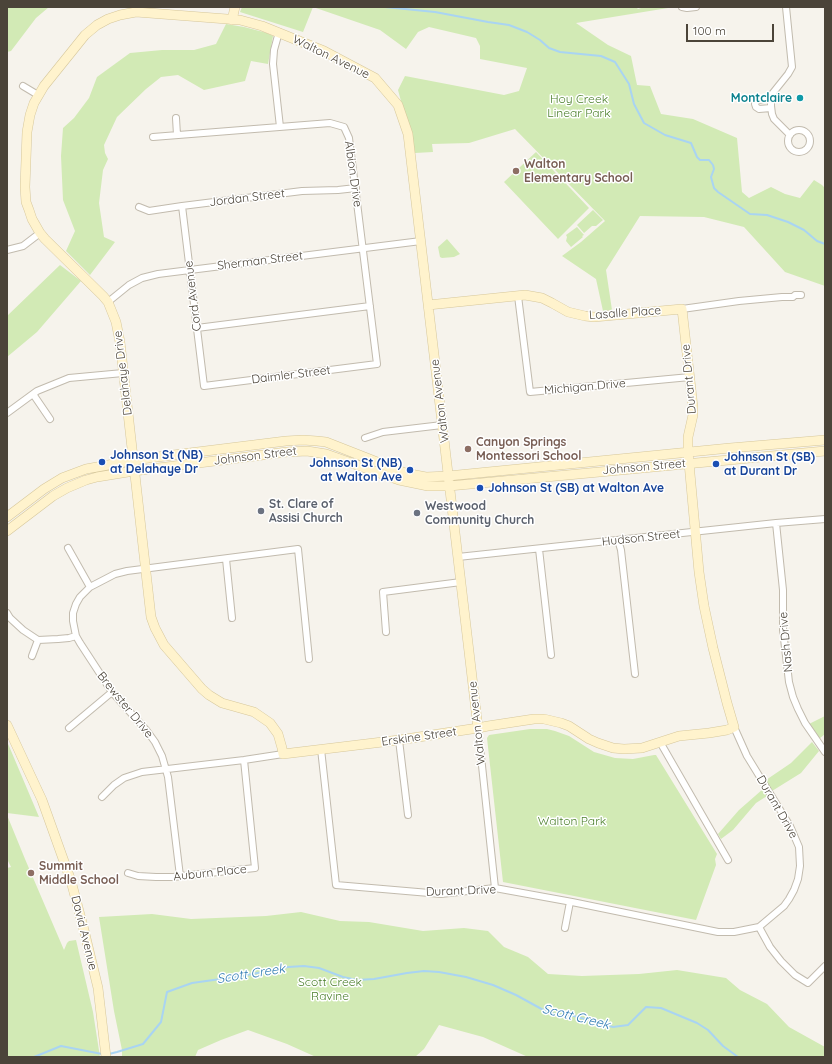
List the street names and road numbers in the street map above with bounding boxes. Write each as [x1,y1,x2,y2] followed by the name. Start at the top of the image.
[290,32,372,82] street label: Walton Avenue
[341,140,365,208] street label: Albion Drive
[208,186,286,210] street label: Jordan Street
[216,249,304,273] street label: Sherman Street
[182,260,204,332] street label: Cord Avenue
[588,303,662,323] street label: Lasalle Place
[111,330,135,416] street label: Delahaye Drive
[679,343,699,415] street label: Durant Drive
[428,358,452,444] street label: Walton Avenue
[251,363,331,387] street label: Daimler Street
[544,376,626,398] street label: Michigan Drive
[213,444,297,468] street label: Johnson Street
[602,456,686,478] street label: Johnson Street
[601,527,681,549] street label: Hudson Street
[776,611,796,673] street label: Nash Drive
[94,669,156,741] street label: Brewster Drive
[465,680,489,766] street label: Walton Avenue
[380,725,458,749] street label: Erskine Street
[753,773,801,841] street label: Durant Drive
[173,862,247,884] street label: Auburn Place
[426,883,496,899] street label: Durant Drive
[68,894,100,972] street label: David Avenue

